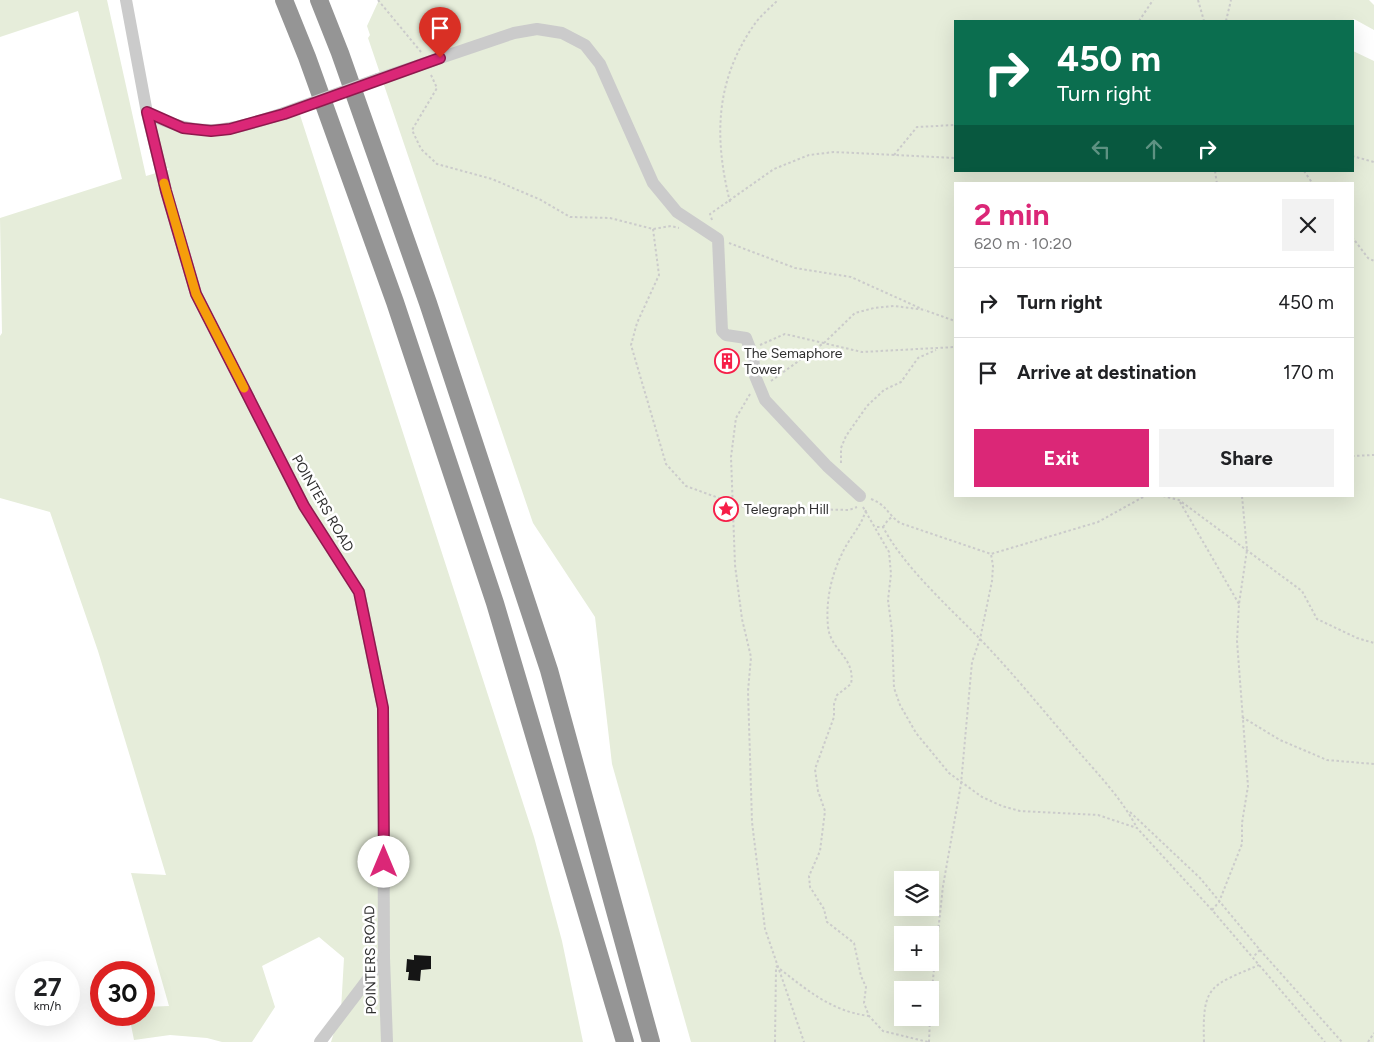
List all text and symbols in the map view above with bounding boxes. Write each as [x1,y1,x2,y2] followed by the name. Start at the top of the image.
[419,7,461,58] pin
[426,14,454,42] icon: arrive
[1057,38,1161,80] text: 450 m
[974,40,1039,105] icon: right
[1057,80,1152,107] text: Turn right
[1087,135,1115,163] icon: left
[1140,135,1168,163] icon: ahead
[1193,135,1221,163] icon: right
[974,196,1050,233] text: 2 min
[1282,199,1334,251] button: close
[974,234,1072,253] text: 620 m · 10:20
[974,289,1002,317] icon: right
[1017,291,1103,314] text: Turn right
[1278,291,1334,314] text: 450 m
[744,345,843,378] place label: The Semaphore Tower
[714,348,740,374] building icon: The Semaphore Tower
[974,359,1002,387] icon: arrive
[1017,361,1196,384] text: Arrive at destination
[1283,361,1334,384] text: 170 m
[974,429,1149,487] button: Exit
[1159,429,1334,487] button: Share
[288,452,357,555] street label: POINTERS ROAD
[713,496,739,522] place icon: Telegraph Hill
[744,501,829,518] place label: Telegraph Hill
[357,835,409,887] position arrow
[894,871,939,1026] map controls
[894,871,939,916] button: layers
[361,905,380,1015] street label: POINTERS ROAD
[894,926,939,971] button: +
[90,961,155,1026] speed limit sign: 30
[33,972,62,1002] text: 27
[894,981,939,1026] button: −
[34,999,61,1013] text: km/h

